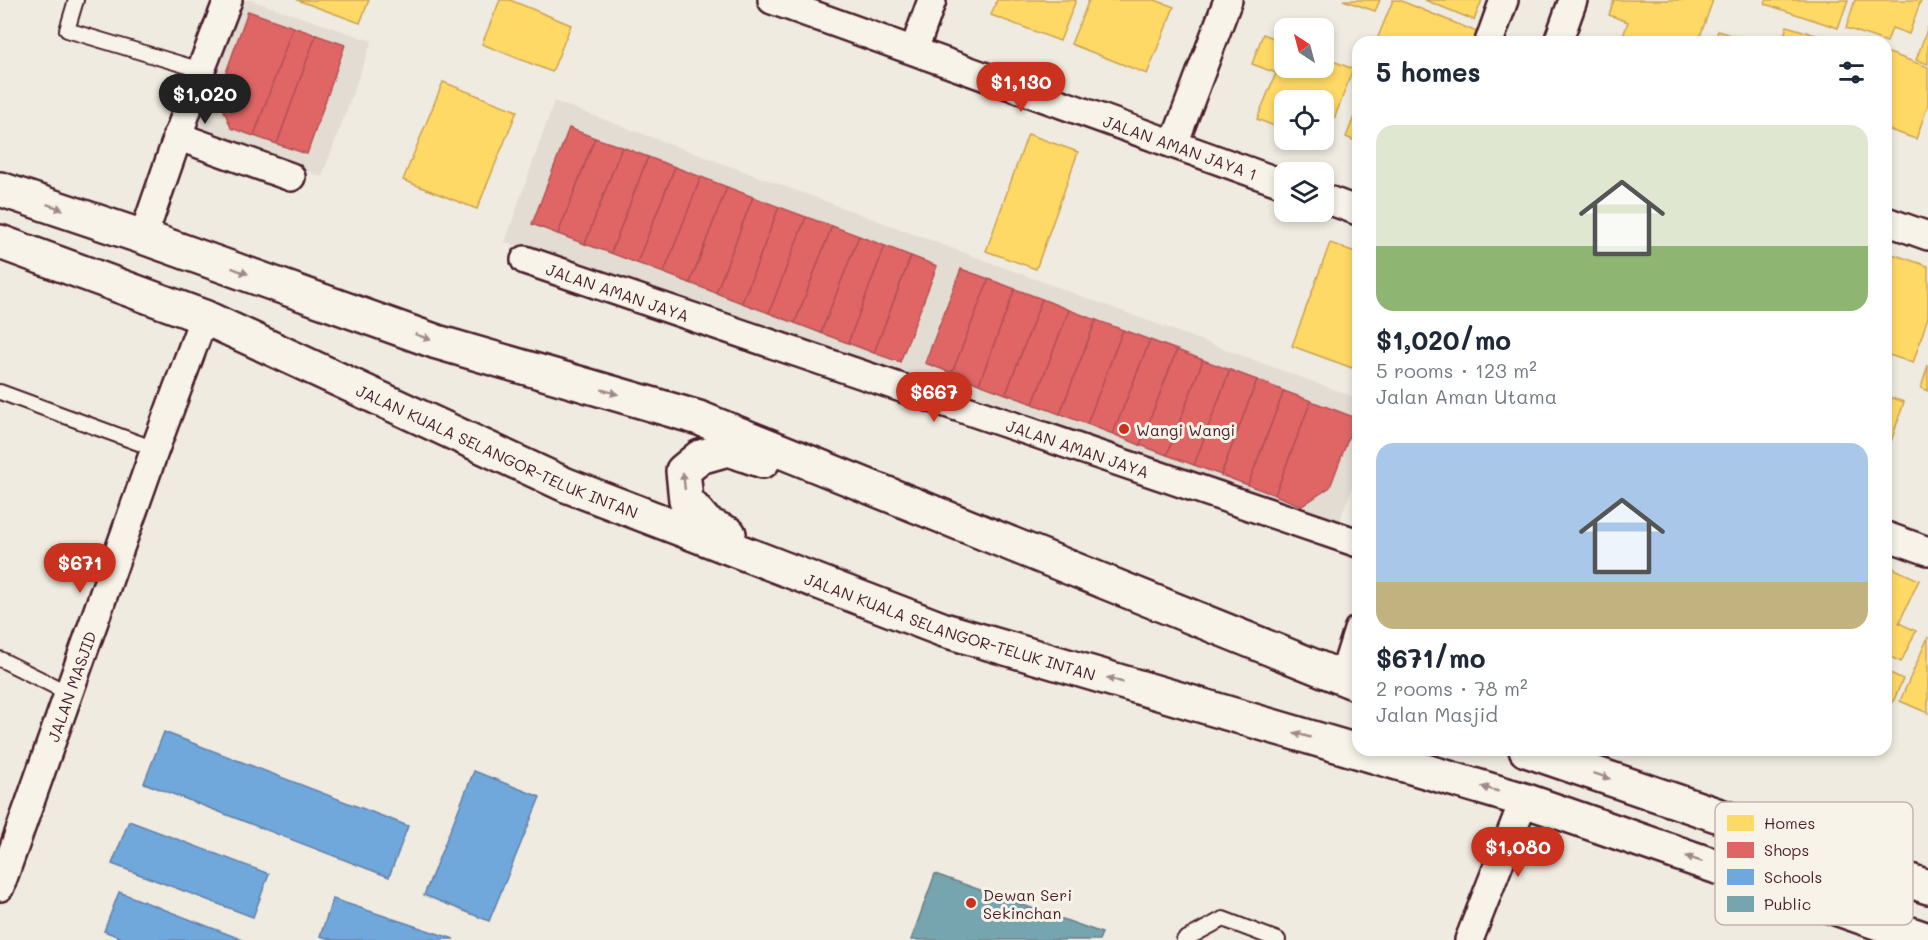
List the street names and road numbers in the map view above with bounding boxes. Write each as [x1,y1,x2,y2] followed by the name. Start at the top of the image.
[1101,110,1260,184] street label: JALAN AMAN JAYA 1
[544,258,692,326] street label: JALAN AMAN JAYA
[353,379,641,522] street label: JALAN KUALA SELANGOR-TELUK INTAN
[1004,414,1152,482] street label: JALAN AMAN JAYA
[802,567,1098,684] street label: JALAN KUALA SELANGOR-TELUK INTAN
[42,628,100,744] street label: JALAN MASJID

